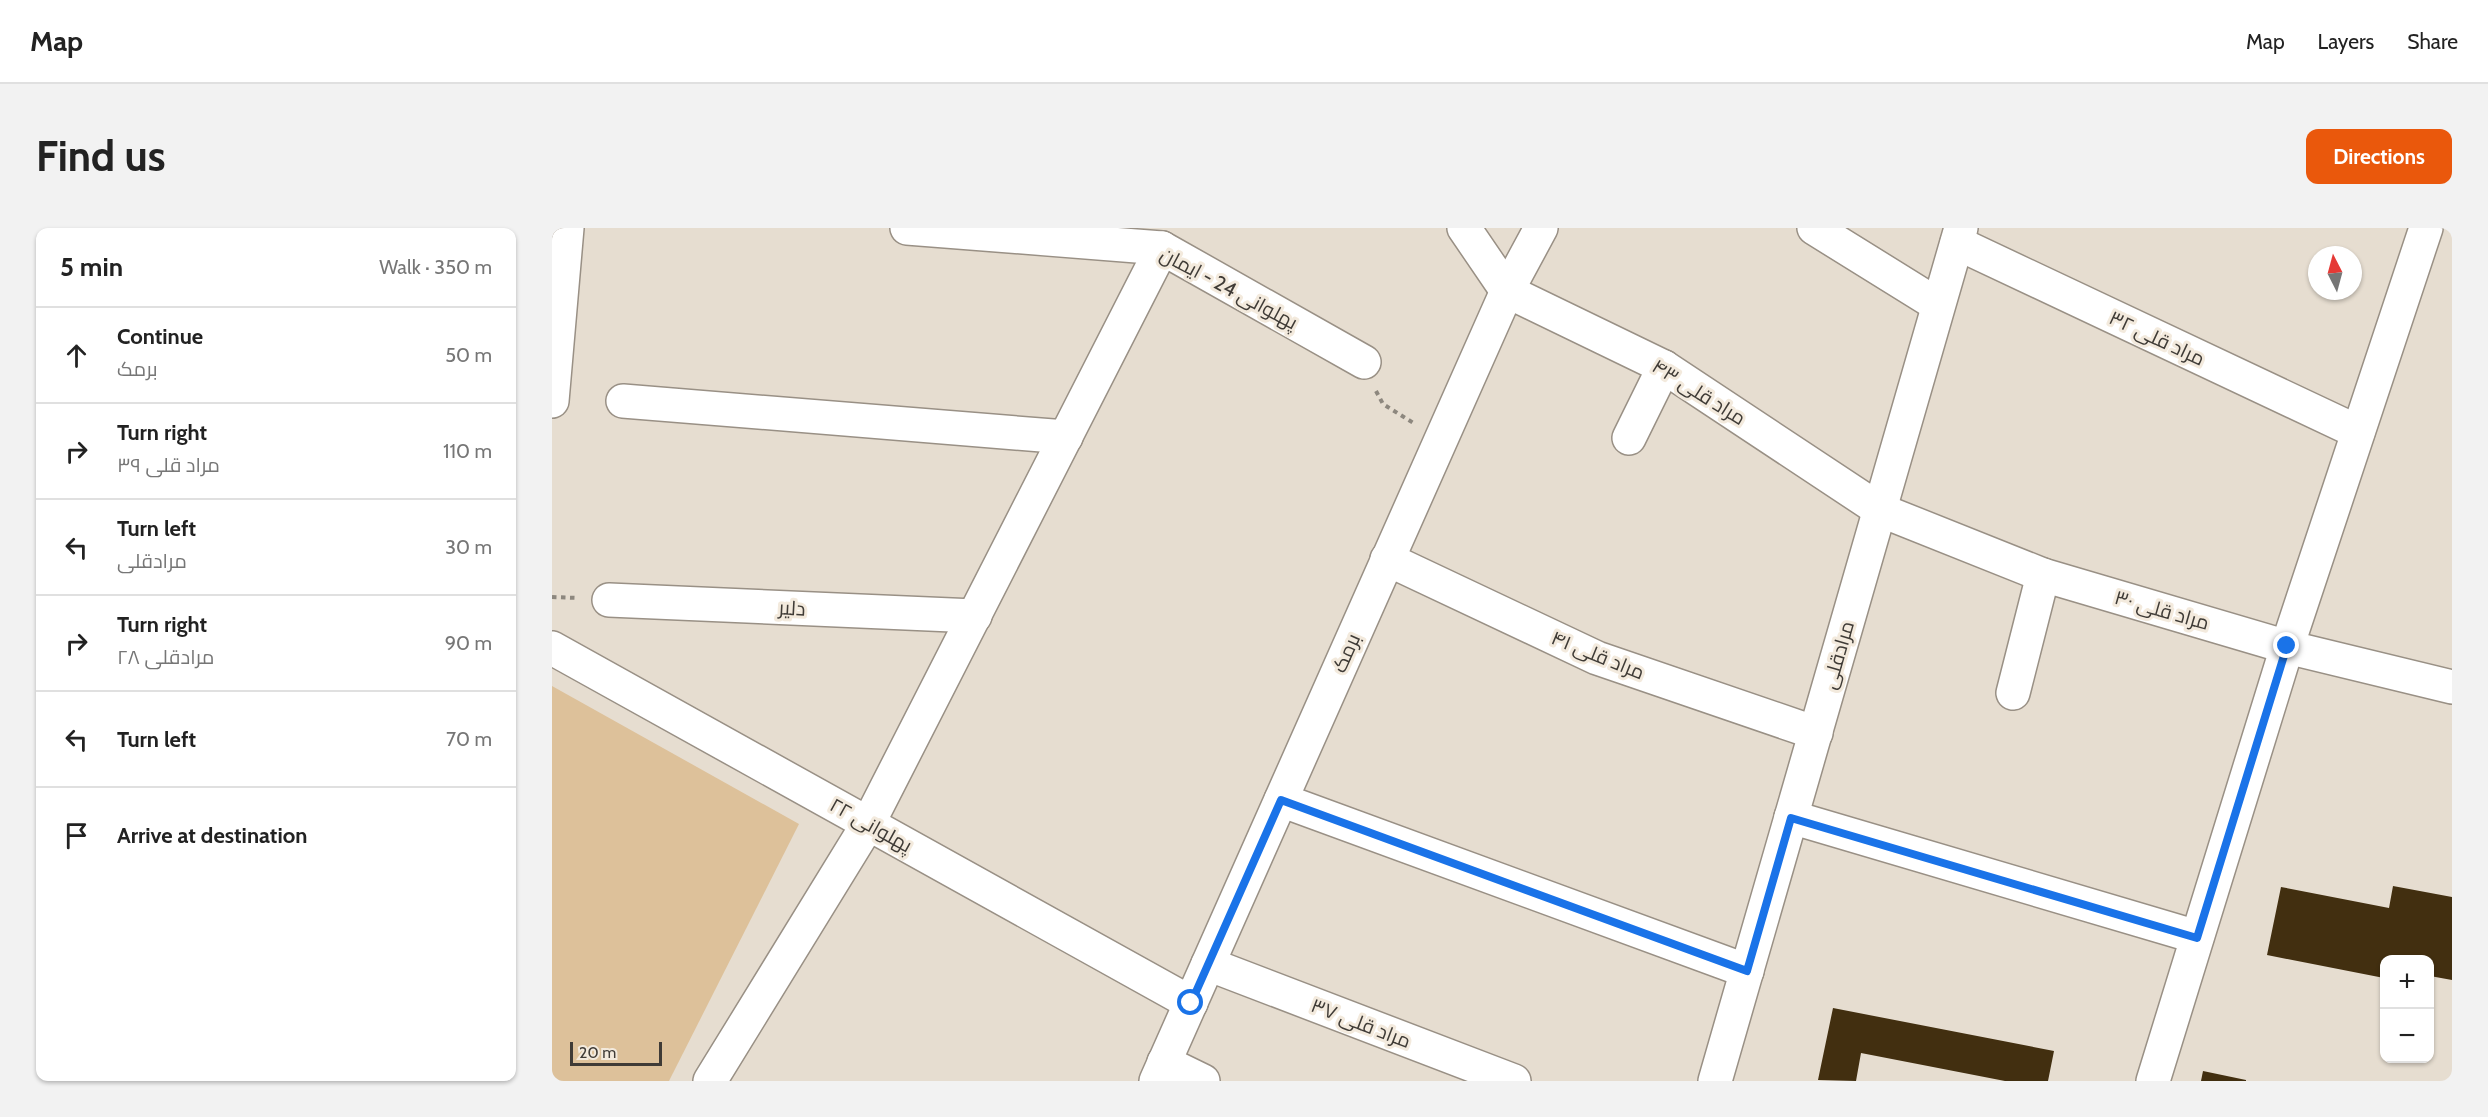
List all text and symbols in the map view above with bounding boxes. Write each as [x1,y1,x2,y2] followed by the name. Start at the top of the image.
[30,24,83,58] text: Map
[2246,29,2285,54] text: Map
[2318,29,2374,54] text: Layers
[2407,29,2458,54] text: Share
[2306,129,2452,184] button: Directions
[36,130,165,182] text: Find us
[1156,242,1302,335] street label: پهلوانی 24 - ایمان
[2308,246,2362,300] north arrow
[60,251,123,283] text: 5 min
[379,255,492,279] text: Walk · 350 m
[2105,305,2209,372] street label: مراد قلی ۳۲
[117,323,203,350] text: Continue
[60,339,93,372] icon: ahead
[445,343,492,367] text: 50 m
[1647,354,1750,431] street label: مراد قلی ۴۳
[117,357,158,381] text: برمک
[117,419,207,446] text: Turn right
[60,435,93,468] icon: right
[443,439,492,463] text: 110 m
[117,453,220,477] text: مراد قلی ۳۹
[117,515,196,542] text: Turn left
[60,531,93,564] icon: left
[445,535,492,559] text: 30 m
[117,549,187,573] text: مرادقلی
[2112,585,2212,636] street label: مراد قلی ۳۰
[777,595,806,621] street label: دلیر
[117,611,207,638] text: Turn right
[1817,618,1860,692] street label: مرادقلی
[1548,625,1648,685] street label: مراد قلی ۴۱
[60,627,93,660] icon: right
[1327,630,1365,676] street label: برمک
[445,631,492,655] text: 90 m
[2273,632,2299,658] route end
[117,645,214,669] text: مرادقلی ۲۸
[60,723,93,756] icon: left
[117,726,196,753] text: Turn left
[446,727,492,751] text: 70 m
[825,793,917,859] street label: پهلوانی ۲۲
[60,819,93,852] icon: arrive
[117,822,307,849] text: Arrive at destination
[2380,955,2434,1063] map controls
[2380,955,2434,1009] button: +
[1177,989,1203,1015] route start
[1307,993,1414,1054] street label: مراد قلی ۳۷
[2380,1009,2434,1063] button: −
[570,1039,662,1066] scale bar
[579,1043,616,1062] text: 20 m

